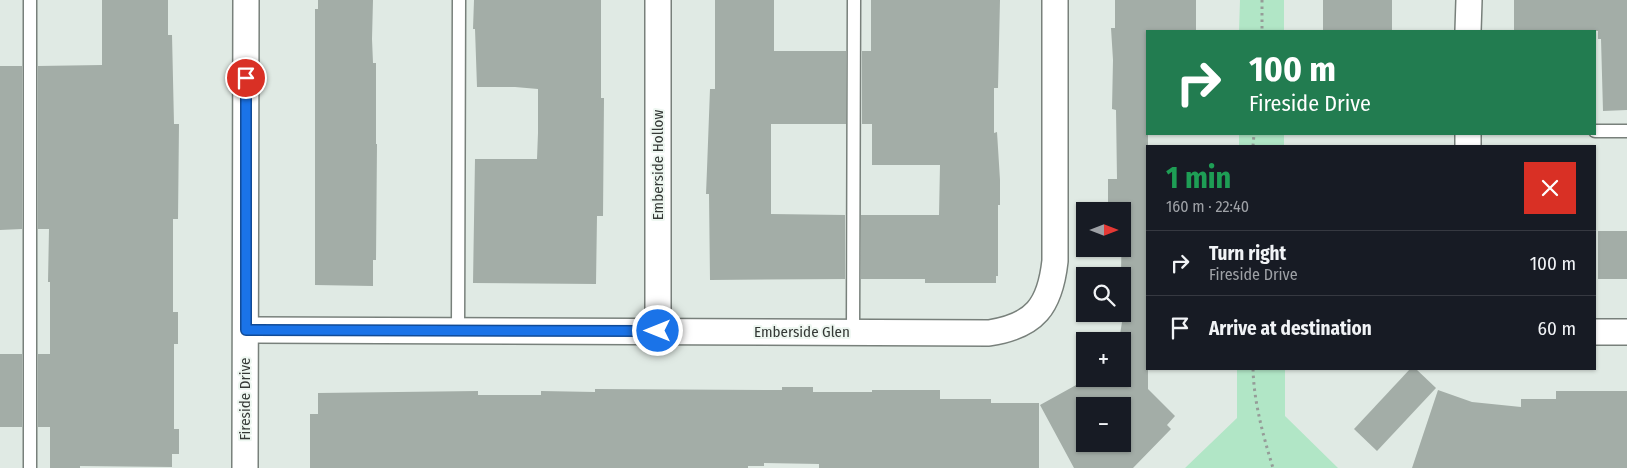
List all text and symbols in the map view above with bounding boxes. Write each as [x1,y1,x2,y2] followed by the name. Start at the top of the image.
[1249,48,1336,90] text: 100 m
[1166,50,1231,115] icon: right
[225,57,267,99] pin
[232,64,260,92] icon: arrive
[1249,90,1371,117] text: Fireside Drive
[649,110,667,220] street label: Emberside Hollow
[1166,160,1231,196] text: 1 min
[1524,162,1576,214] button: close
[1166,197,1249,216] text: 160 m · 22:40
[1076,202,1131,258] north arrow
[1076,202,1131,452] map controls
[1209,242,1286,265] text: Turn right
[1166,249,1194,277] icon: right
[1530,252,1576,275] text: 100 m
[1209,265,1298,284] text: Fireside Drive
[1076,267,1131,322] button: search
[631,304,683,356] position arrow
[1166,314,1194,342] icon: arrive
[1209,317,1372,340] text: Arrive at destination
[1538,317,1576,340] text: 60 m
[754,323,850,341] street label: Emberside Glen
[1076,332,1131,387] button: +
[236,357,254,441] street label: Fireside Drive
[1076,397,1131,452] button: −

